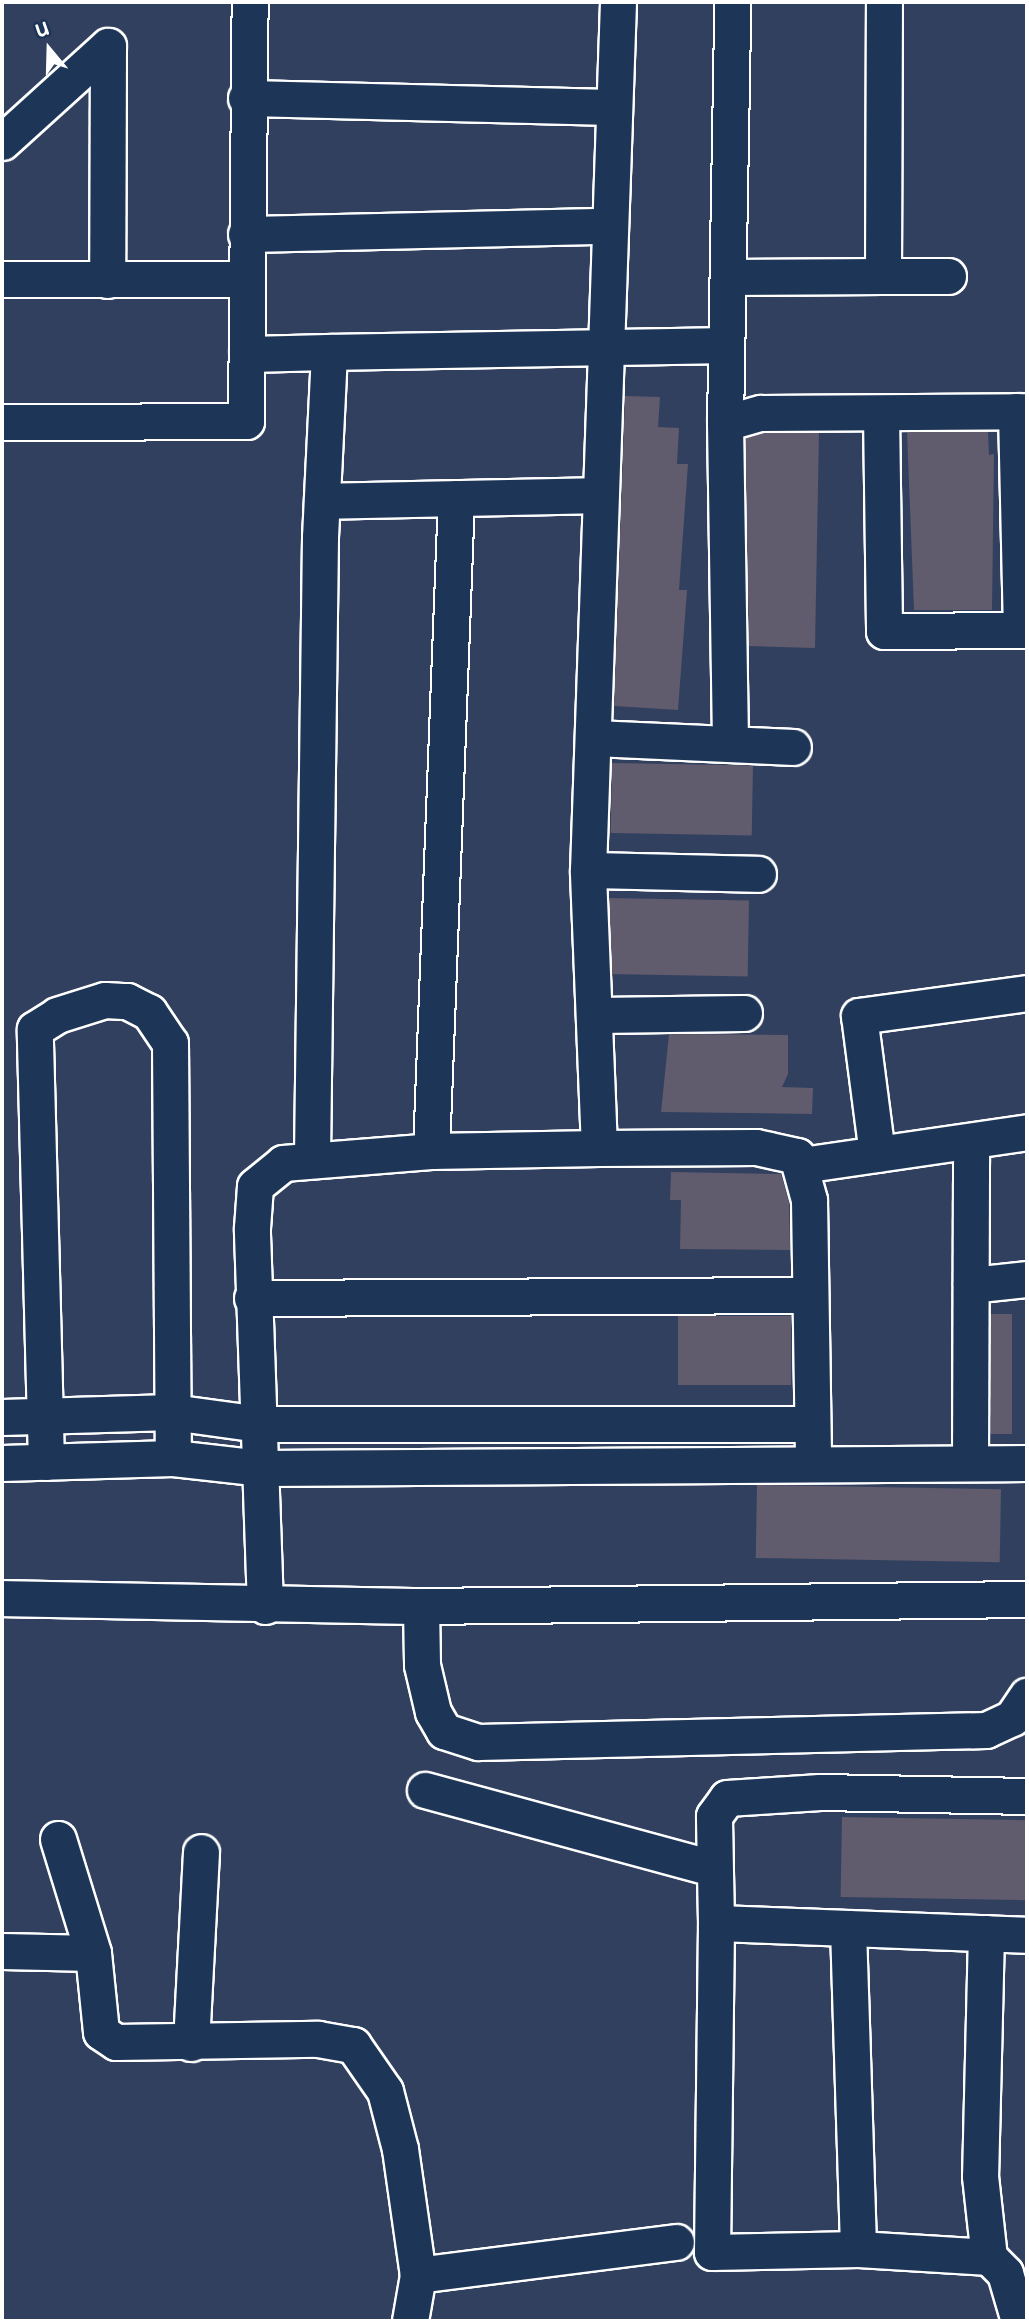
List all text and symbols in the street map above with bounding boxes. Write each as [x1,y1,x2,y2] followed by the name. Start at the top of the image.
[14,14,84,84] north arrow
[32,15,52,43] text: U

